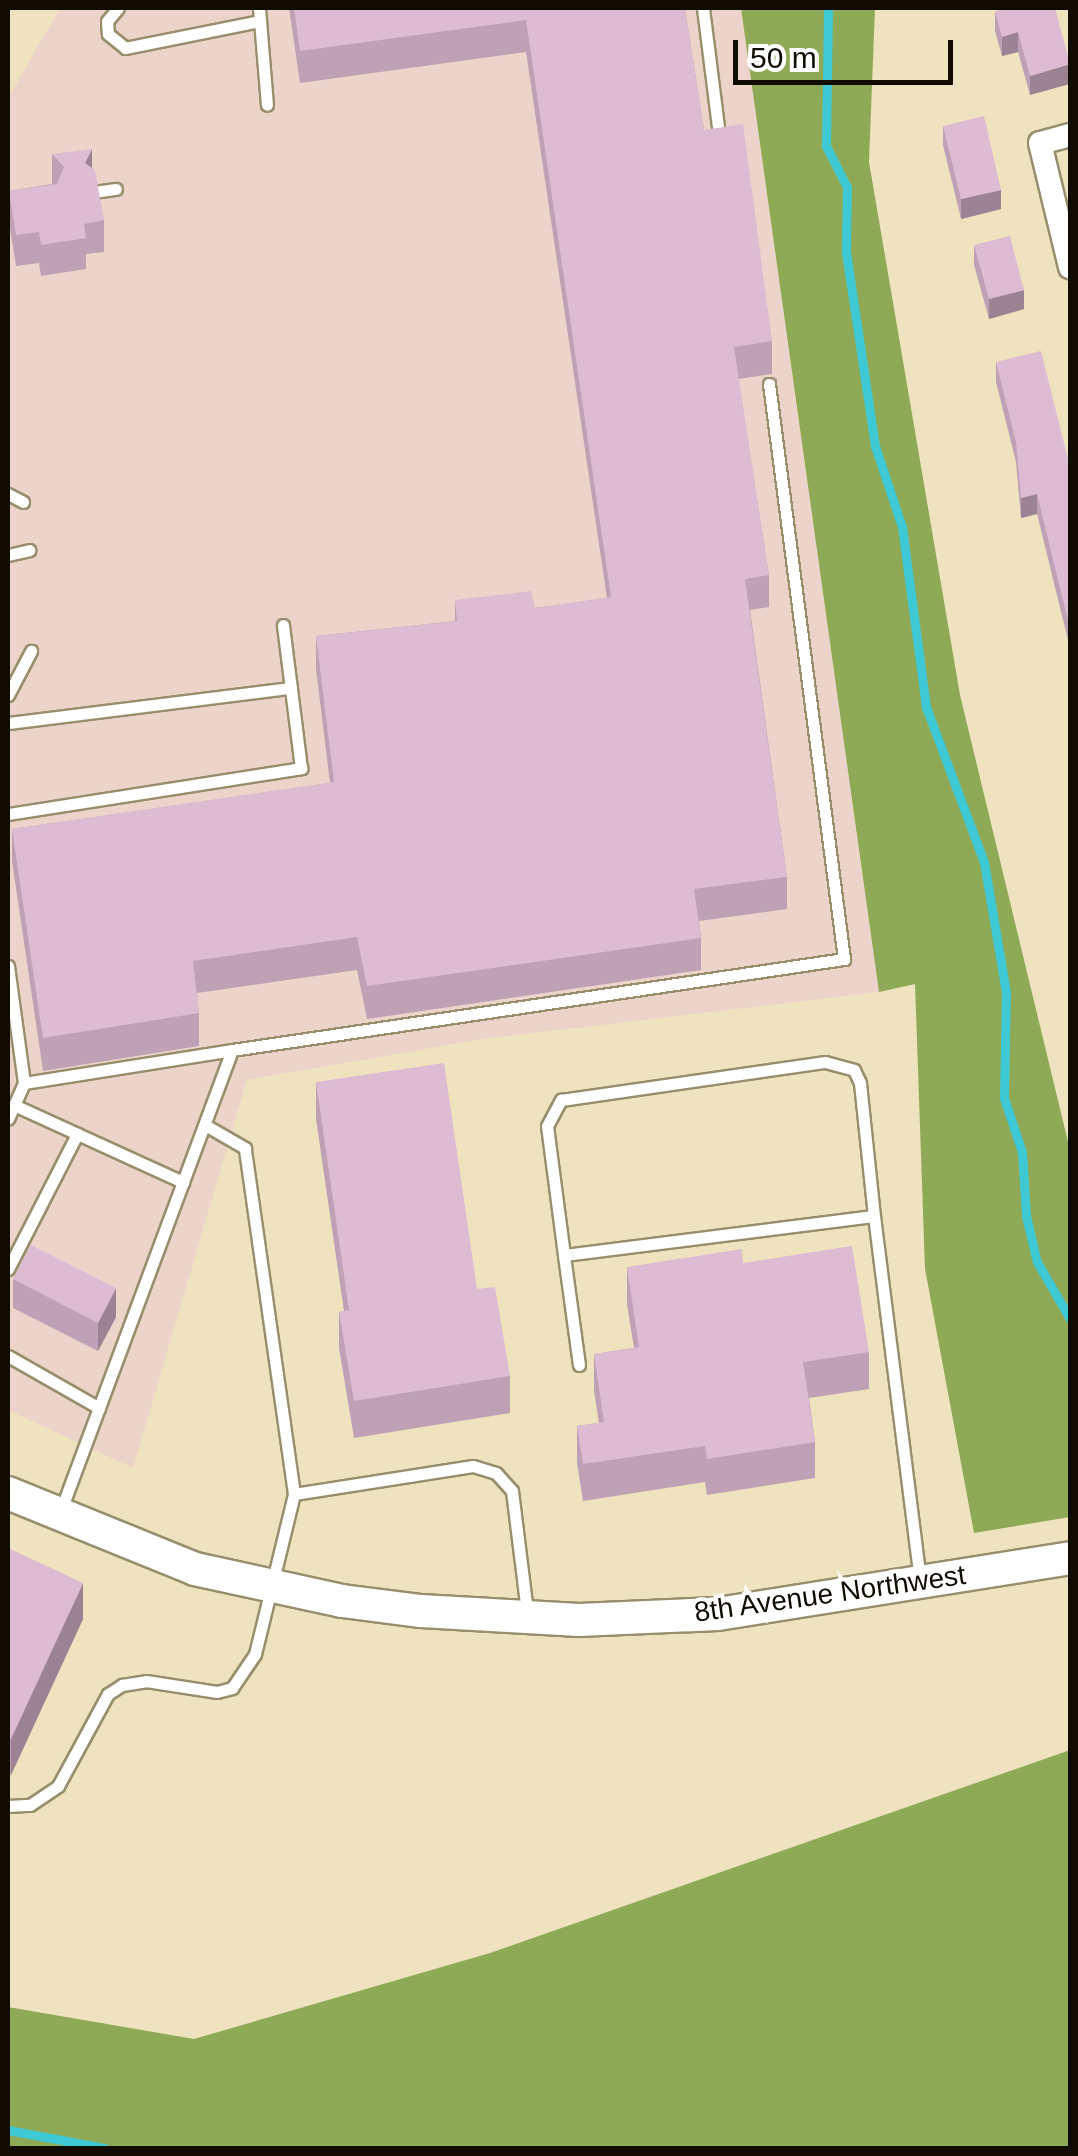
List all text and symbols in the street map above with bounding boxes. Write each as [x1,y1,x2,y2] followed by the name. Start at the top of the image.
[738,20,958,82] scale bar
[750,41,817,74] text: 50 m
[692,1558,968,1630] street label: 8th Avenue Northwest

